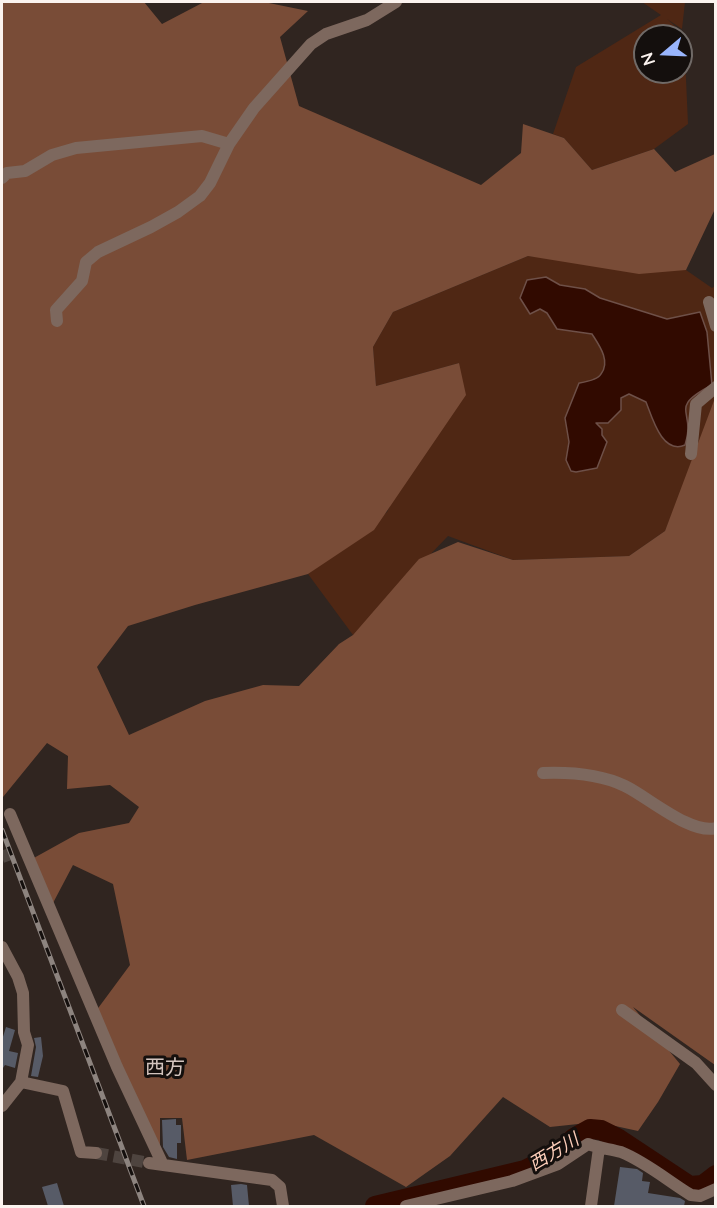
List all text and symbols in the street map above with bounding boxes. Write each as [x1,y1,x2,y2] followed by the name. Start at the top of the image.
[633,24,693,84] north arrow
[636,50,658,68] text: N
[145,1056,185,1080] district label: 西方
[525,1129,583,1175] water label: 西方川

